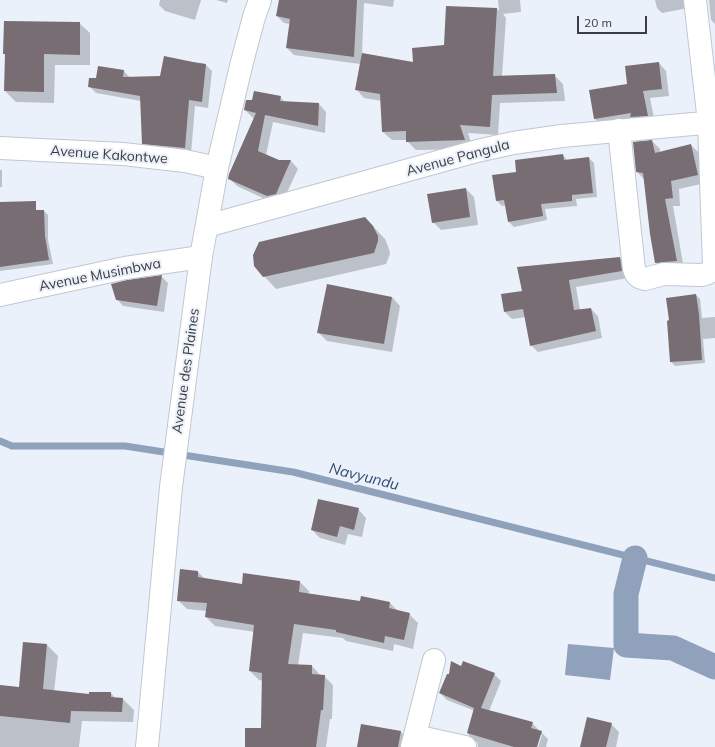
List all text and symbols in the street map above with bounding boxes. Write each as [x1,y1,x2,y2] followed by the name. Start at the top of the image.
[579,8,649,34] scale bar
[584,15,612,30] text: 20 m
[405,136,511,180] street label: Avenue Pangula
[50,143,168,167] street label: Avenue Kakontwe
[38,255,162,295] street label: Avenue Musimbwa
[169,307,203,435] street label: Avenue des Plaines
[327,460,401,494] water label: Navyundu

